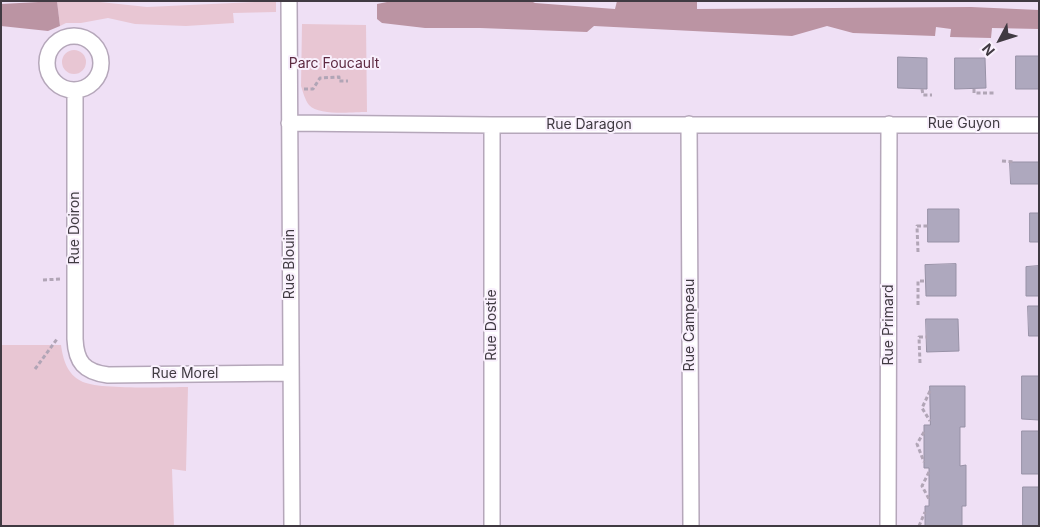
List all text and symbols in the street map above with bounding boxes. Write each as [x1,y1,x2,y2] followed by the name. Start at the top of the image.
[975,15,1025,65] north arrow
[978,40,998,60] text: N
[289,56,379,72] park label: Parc Foucault
[928,116,1000,132] street label: Rue Guyon
[546,117,632,133] street label: Rue Daragon
[67,192,83,264] street label: Rue Doiron
[282,229,298,299] street label: Rue Blouin
[682,279,698,371] street label: Rue Campeau
[881,285,897,365] street label: Rue Primard
[484,289,500,361] street label: Rue Dostie
[151,366,219,382] street label: Rue Morel

